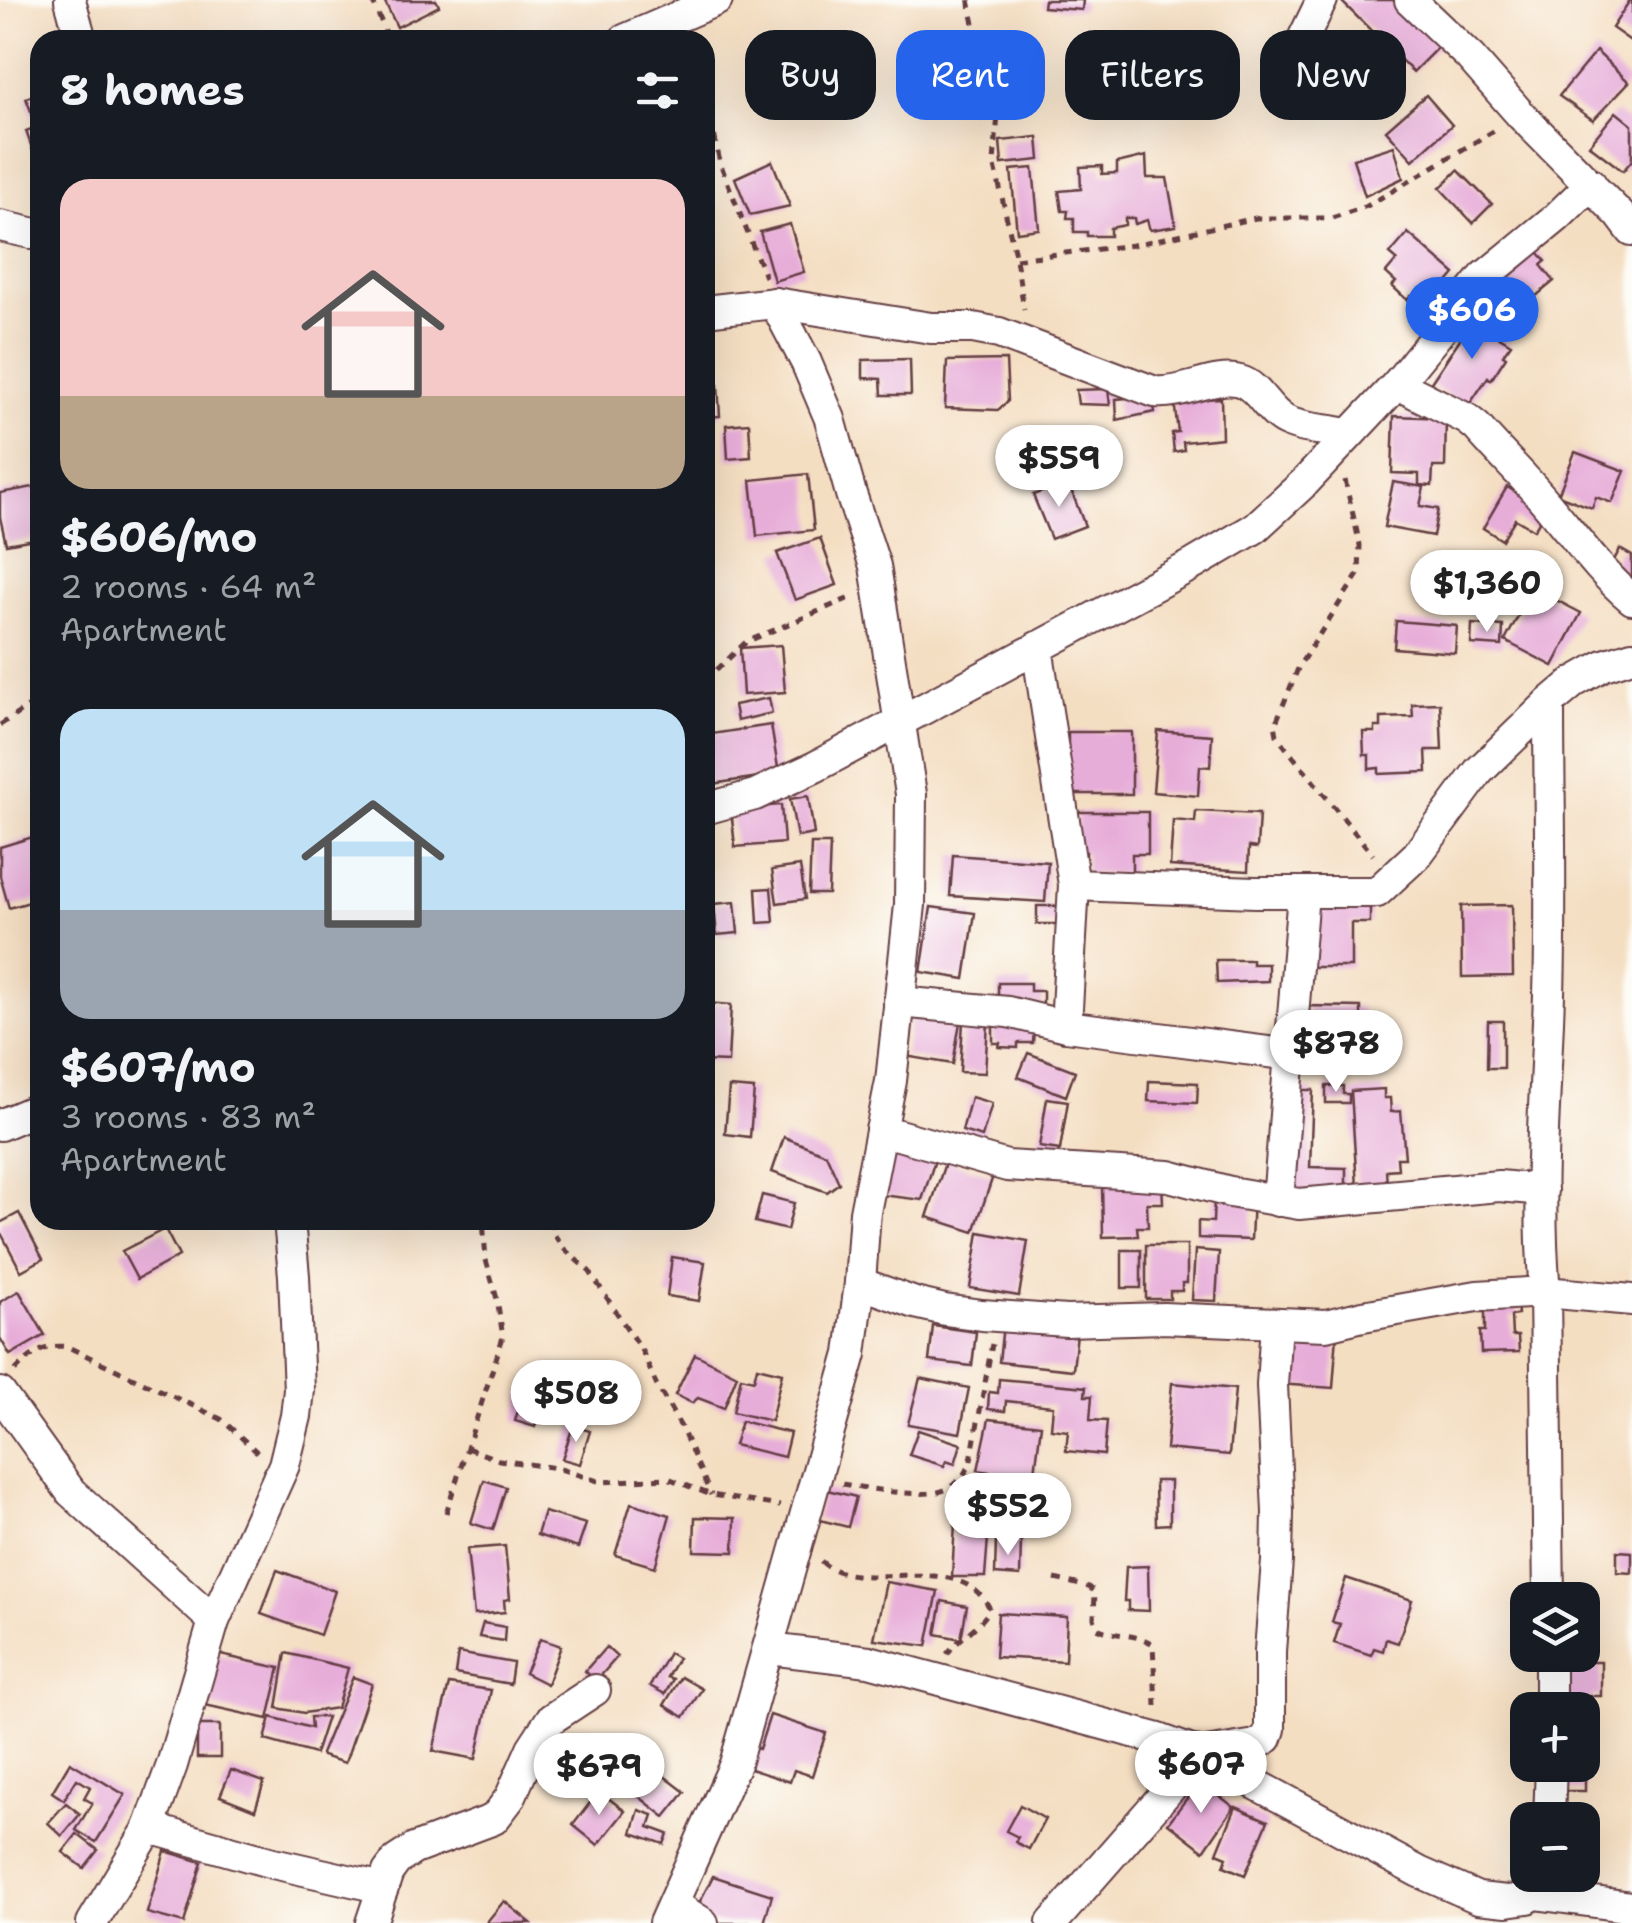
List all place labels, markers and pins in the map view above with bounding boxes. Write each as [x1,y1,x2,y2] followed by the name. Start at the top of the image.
[1413,277,1531,362] pin: $606
[1000,425,1118,510] pin: $559
[1406,550,1568,635] pin: $1,360
[1277,1010,1395,1095] pin: $878
[517,1360,635,1445] pin: $508
[949,1473,1067,1558] pin: $552
[1142,1731,1260,1816] pin: $607
[540,1733,658,1818] pin: $679

